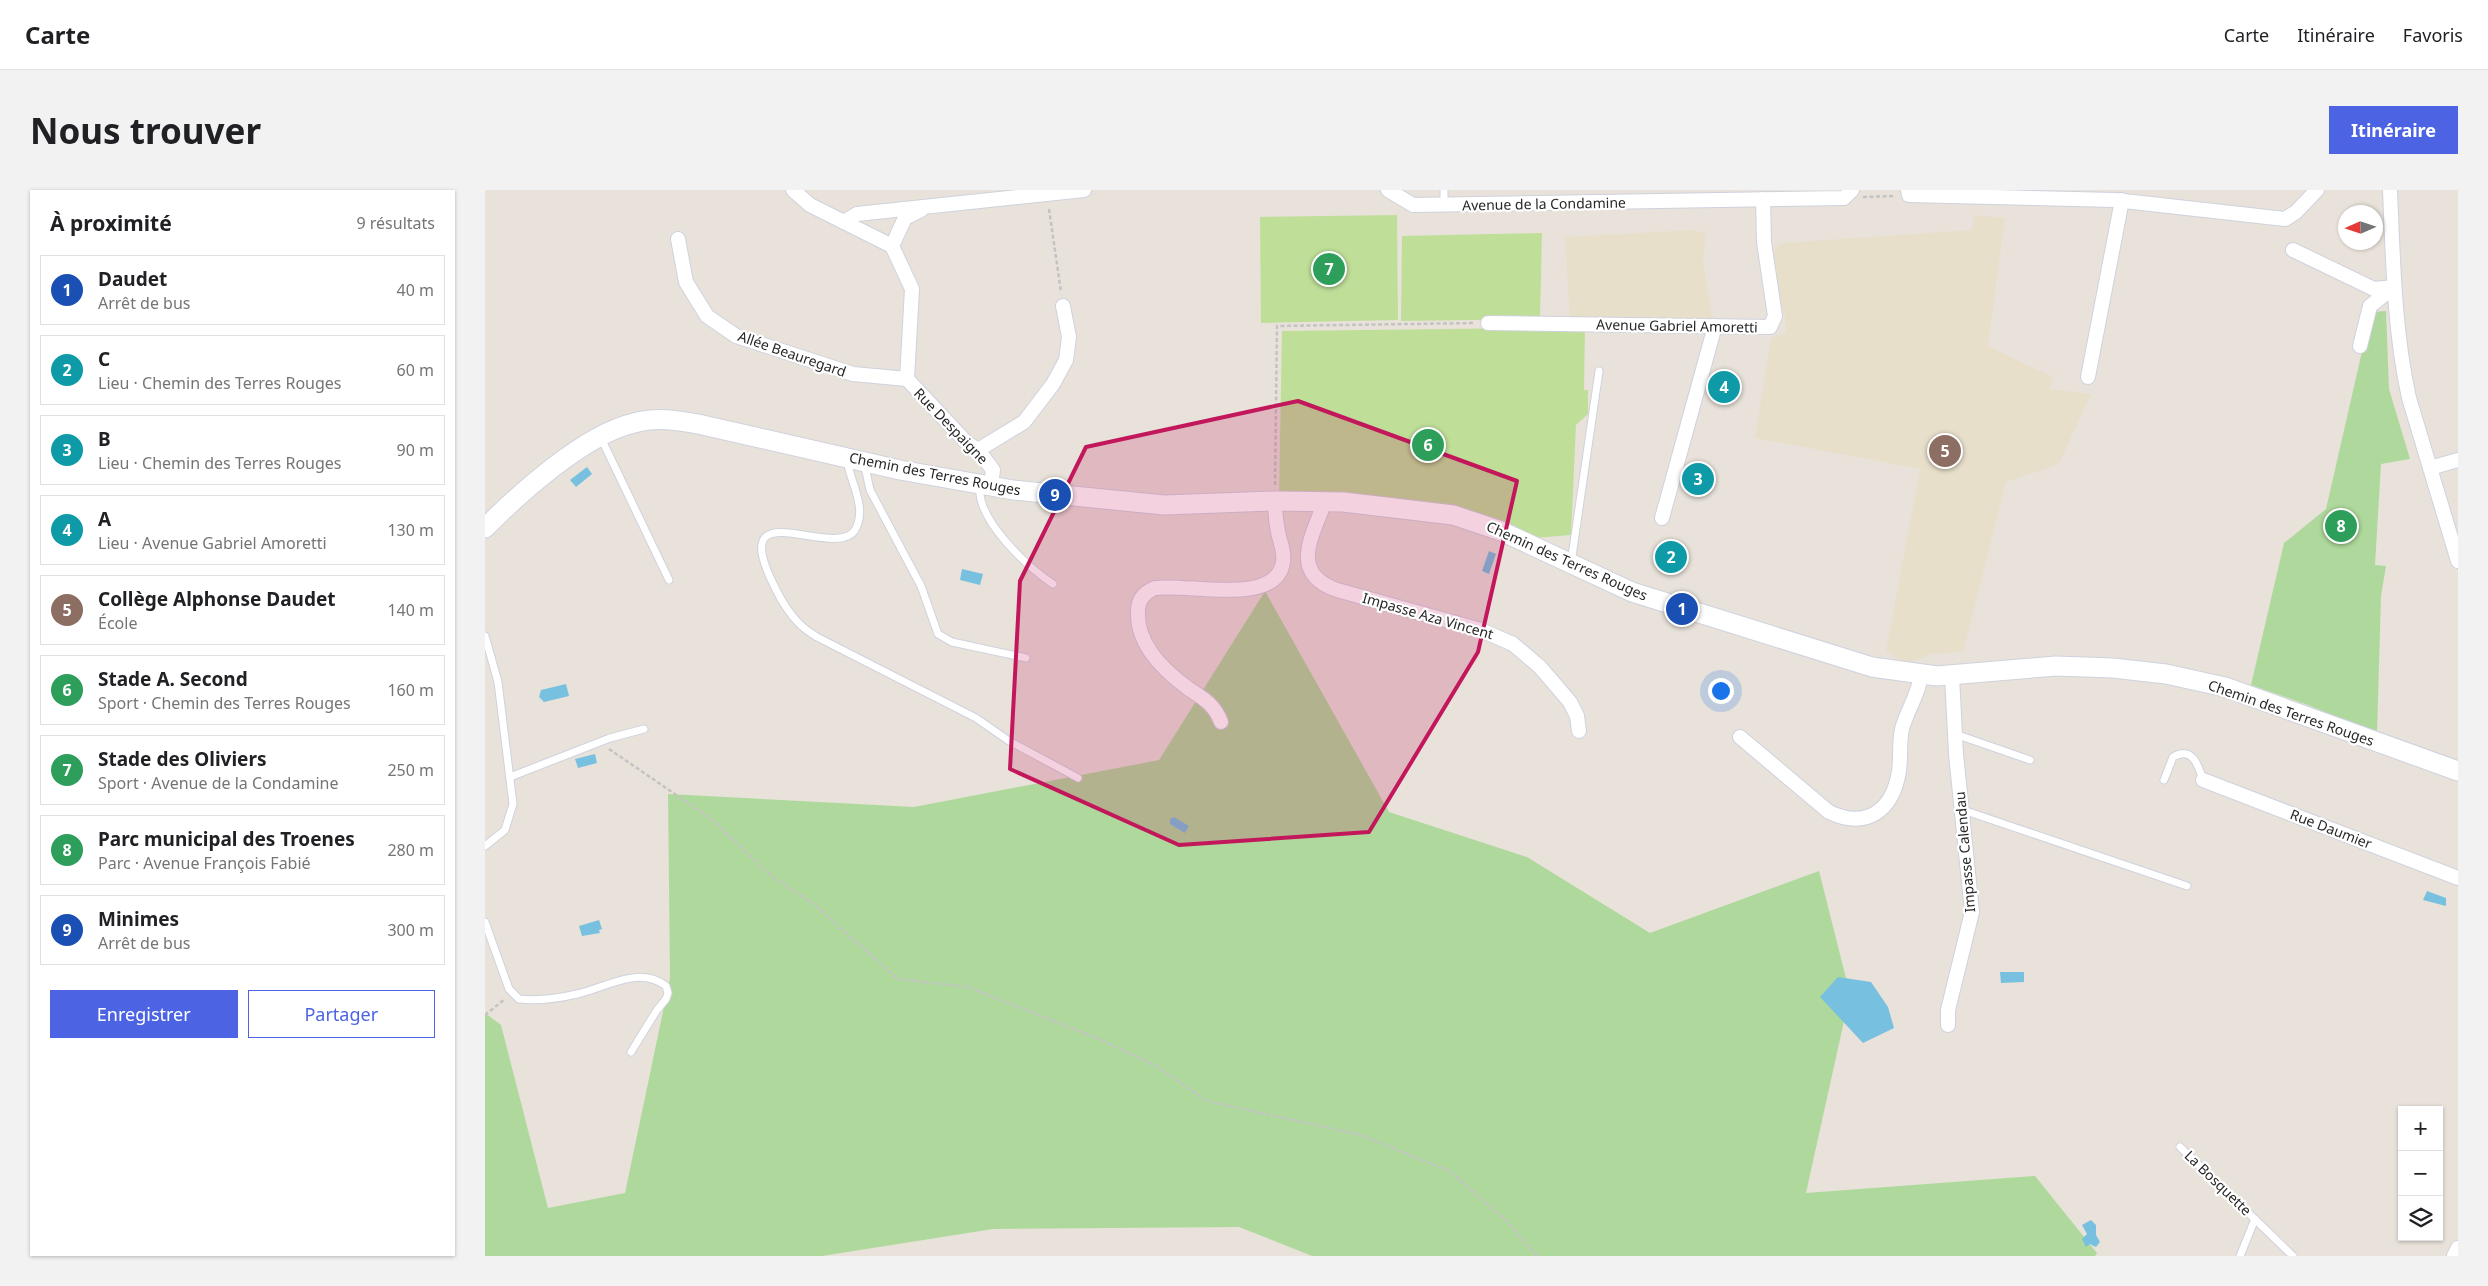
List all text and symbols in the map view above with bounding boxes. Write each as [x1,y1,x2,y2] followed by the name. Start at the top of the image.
[25,18,90,51] text: Carte
[2224,23,2269,47] text: Carte
[2297,23,2375,47] text: Itinéraire
[2403,23,2463,47] text: Favoris
[2329,106,2458,154] button: Itinéraire
[30,107,261,154] text: Nous trouver
[1462,193,1626,214] street label: Avenue de la Condamine
[2338,205,2383,250] north arrow
[50,209,172,237] text: À proximité
[357,212,435,234] text: 9 résultats
[1313,250,1345,288] pin: 7
[98,266,167,292] text: Daudet
[62,279,72,301] text: 1
[397,279,434,301] text: 40 m
[98,292,191,314] text: Arrêt de bus
[1596,315,1758,336] street label: Avenue Gabriel Amoretti
[736,326,849,381] street label: Allée Beauregard
[98,346,110,372] text: C
[62,359,72,381] text: 2
[397,359,434,381] text: 60 m
[1708,368,1740,406] pin: 4
[98,372,341,394] text: Lieu · Chemin des Terres Rouges
[910,383,993,468] street label: Rue Despaigne
[98,426,111,452] text: B
[1412,426,1444,464] pin: 6
[1929,432,1961,470] pin: 5
[62,439,72,461] text: 3
[397,439,434,461] text: 90 m
[848,448,1023,500] street label: Chemin des Terres Rouges
[98,452,341,474] text: Lieu · Chemin des Terres Rouges
[1682,460,1714,498] pin: 3
[1039,476,1071,514] pin: 9
[98,506,111,532] text: A
[2325,507,2357,545] pin: 8
[1484,516,1651,605] street label: Chemin des Terres Rouges
[62,519,72,541] text: 4
[387,519,434,541] text: 130 m
[98,532,327,554] text: Lieu · Avenue Gabriel Amoretti
[1655,538,1687,576] pin: 2
[98,586,335,612] text: Collège Alphonse Daudet
[1361,588,1496,643] street label: Impasse Aza Vincent
[1666,590,1698,628] pin: 1
[62,599,72,621] text: 5
[387,599,434,621] text: 140 m
[98,612,137,634] text: École
[98,666,248,692] text: Stade A. Second
[2206,675,2377,750] street label: Chemin des Terres Rouges
[1708,678,1734,704] your location
[62,679,72,701] text: 6
[387,679,434,701] text: 160 m
[98,692,351,714] text: Sport · Chemin des Terres Rouges
[98,746,267,772] text: Stade des Oliviers
[62,759,72,781] text: 7
[387,759,434,781] text: 250 m
[98,772,338,794] text: Sport · Avenue de la Condamine
[1950,791,1979,913] street label: Impasse Calendau
[2288,804,2375,853] street label: Rue Daumier
[98,826,355,852] text: Parc municipal des Troenes
[62,839,72,861] text: 8
[387,839,434,861] text: 280 m
[98,852,311,874] text: Parc · Avenue François Fabié
[98,906,179,932] text: Minimes
[62,919,72,941] text: 9
[387,919,434,941] text: 300 m
[98,932,191,954] text: Arrêt de bus
[50,990,238,1038] button: Enregistrer
[248,990,435,1038] button: Partager
[2398,1106,2443,1241] map controls
[2398,1106,2443,1151] button: +
[2181,1146,2256,1220] street label: La Bosquette
[2398,1151,2443,1196] button: −
[2398,1196,2443,1241] button: layers

